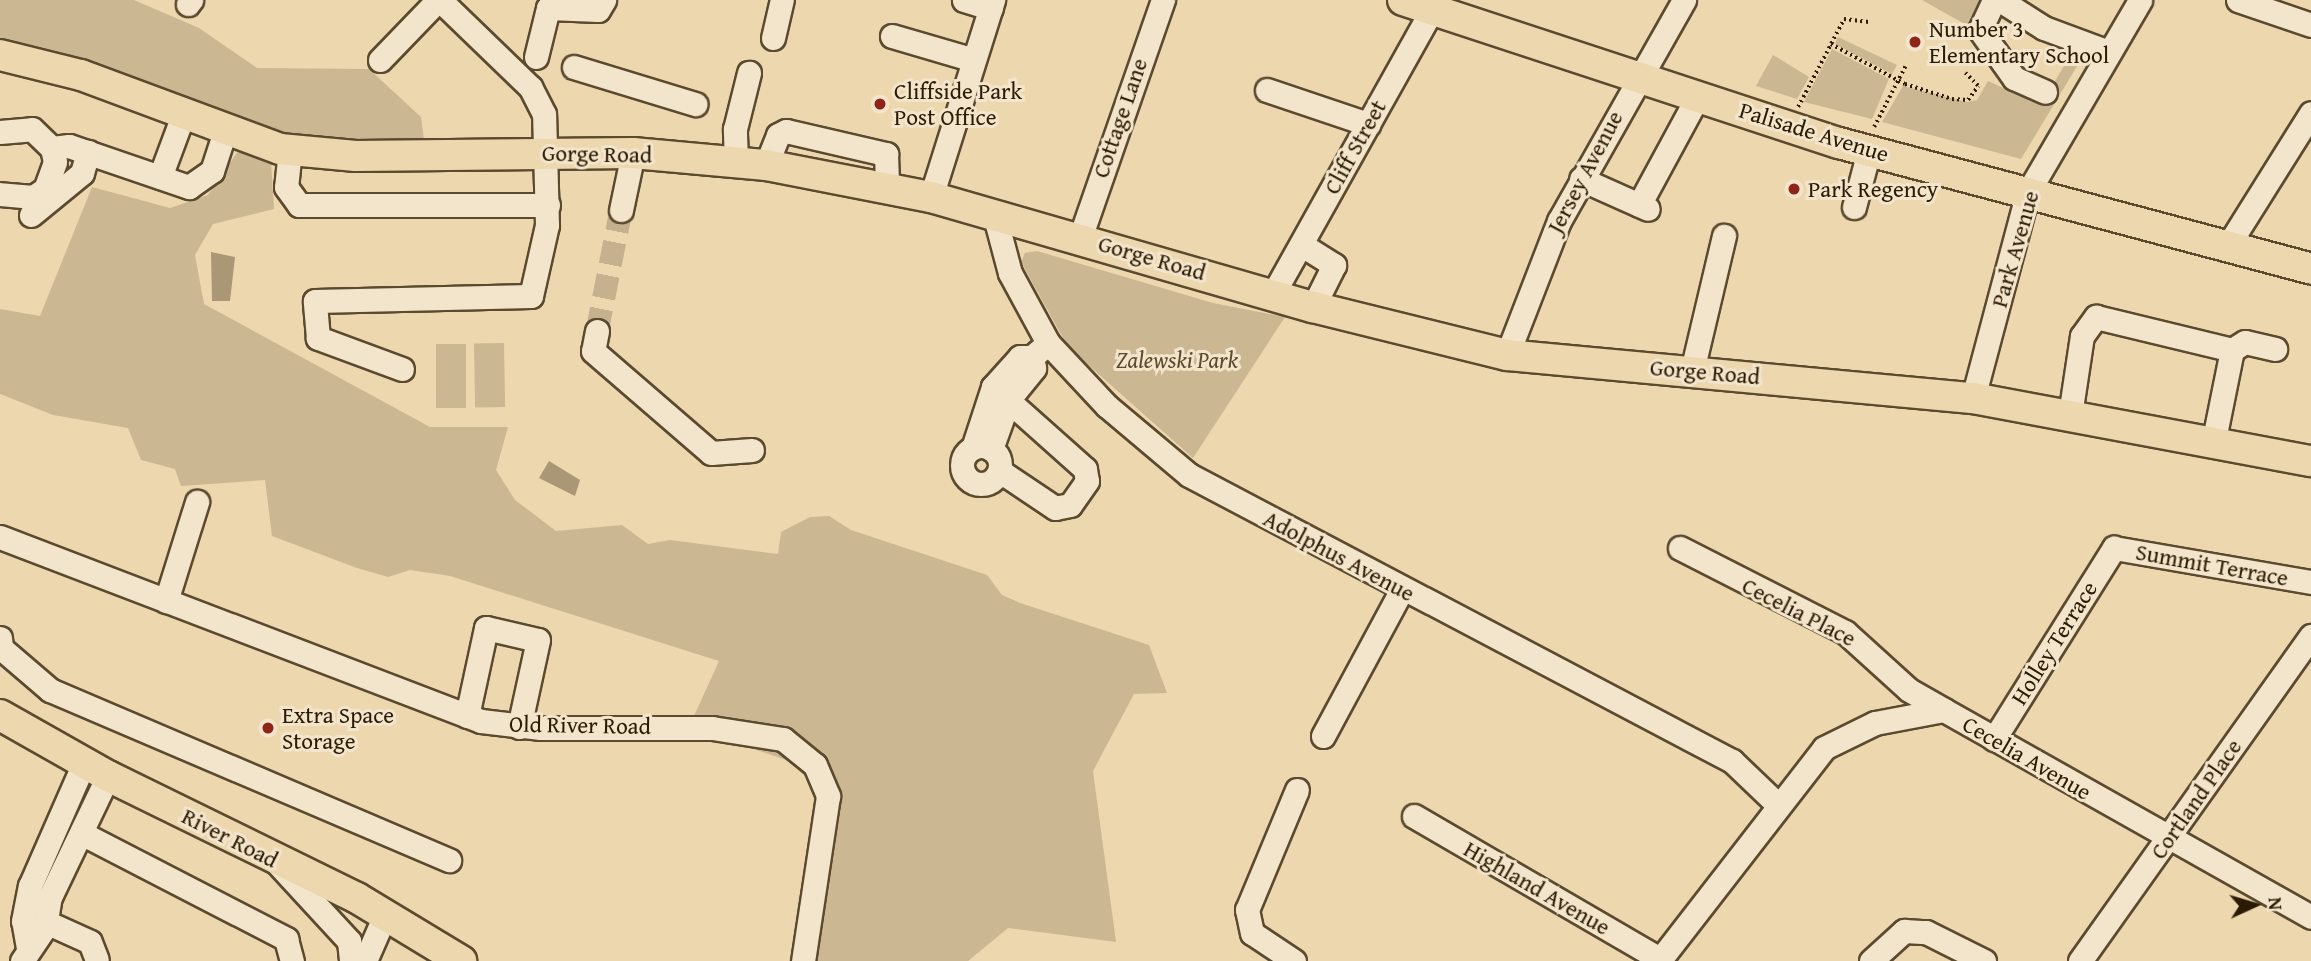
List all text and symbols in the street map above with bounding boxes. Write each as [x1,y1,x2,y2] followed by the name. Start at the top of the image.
[1929,15,2109,69] place label: Number 3 Elementary School
[1907,34,1923,50] marker: Number 3 Elementary School
[1087,55,1153,181] street label: Cottage Lane
[894,77,1022,131] place label: Cliffside Park Post Office
[1318,95,1392,199] street label: Cliff Street
[872,96,888,112] marker: Cliffside Park Post Office
[1736,96,1892,168] street label: Palisade Avenue
[1541,106,1629,238] street label: Jersey Avenue
[542,139,652,169] street label: Gorge Road
[1808,175,1938,203] place label: Park Regency
[1786,181,1802,197] marker: Park Regency
[1985,187,2045,311] street label: Park Avenue
[1095,230,1209,286] street label: Gorge Road
[1116,346,1238,374] park label: Zalewski Park
[1649,353,1761,391] street label: Gorge Road
[1259,505,1419,607] street label: Adolphus Avenue
[2134,538,2290,592] street label: Summit Terrace
[1738,572,1860,652] street label: Cecelia Place
[2005,576,2103,710] street label: Holley Terrace
[282,701,394,755] place label: Extra Space Storage
[509,710,651,740] street label: Old River Road
[1958,710,2096,806] street label: Cecelia Avenue
[260,720,276,736] marker: Extra Space Storage
[2145,734,2247,864] street label: Cortland Place
[177,802,283,874] street label: River Road
[1459,835,1615,941] street label: Highland Avenue
[2220,870,2290,940] north arrow
[2262,896,2290,911] text: N

